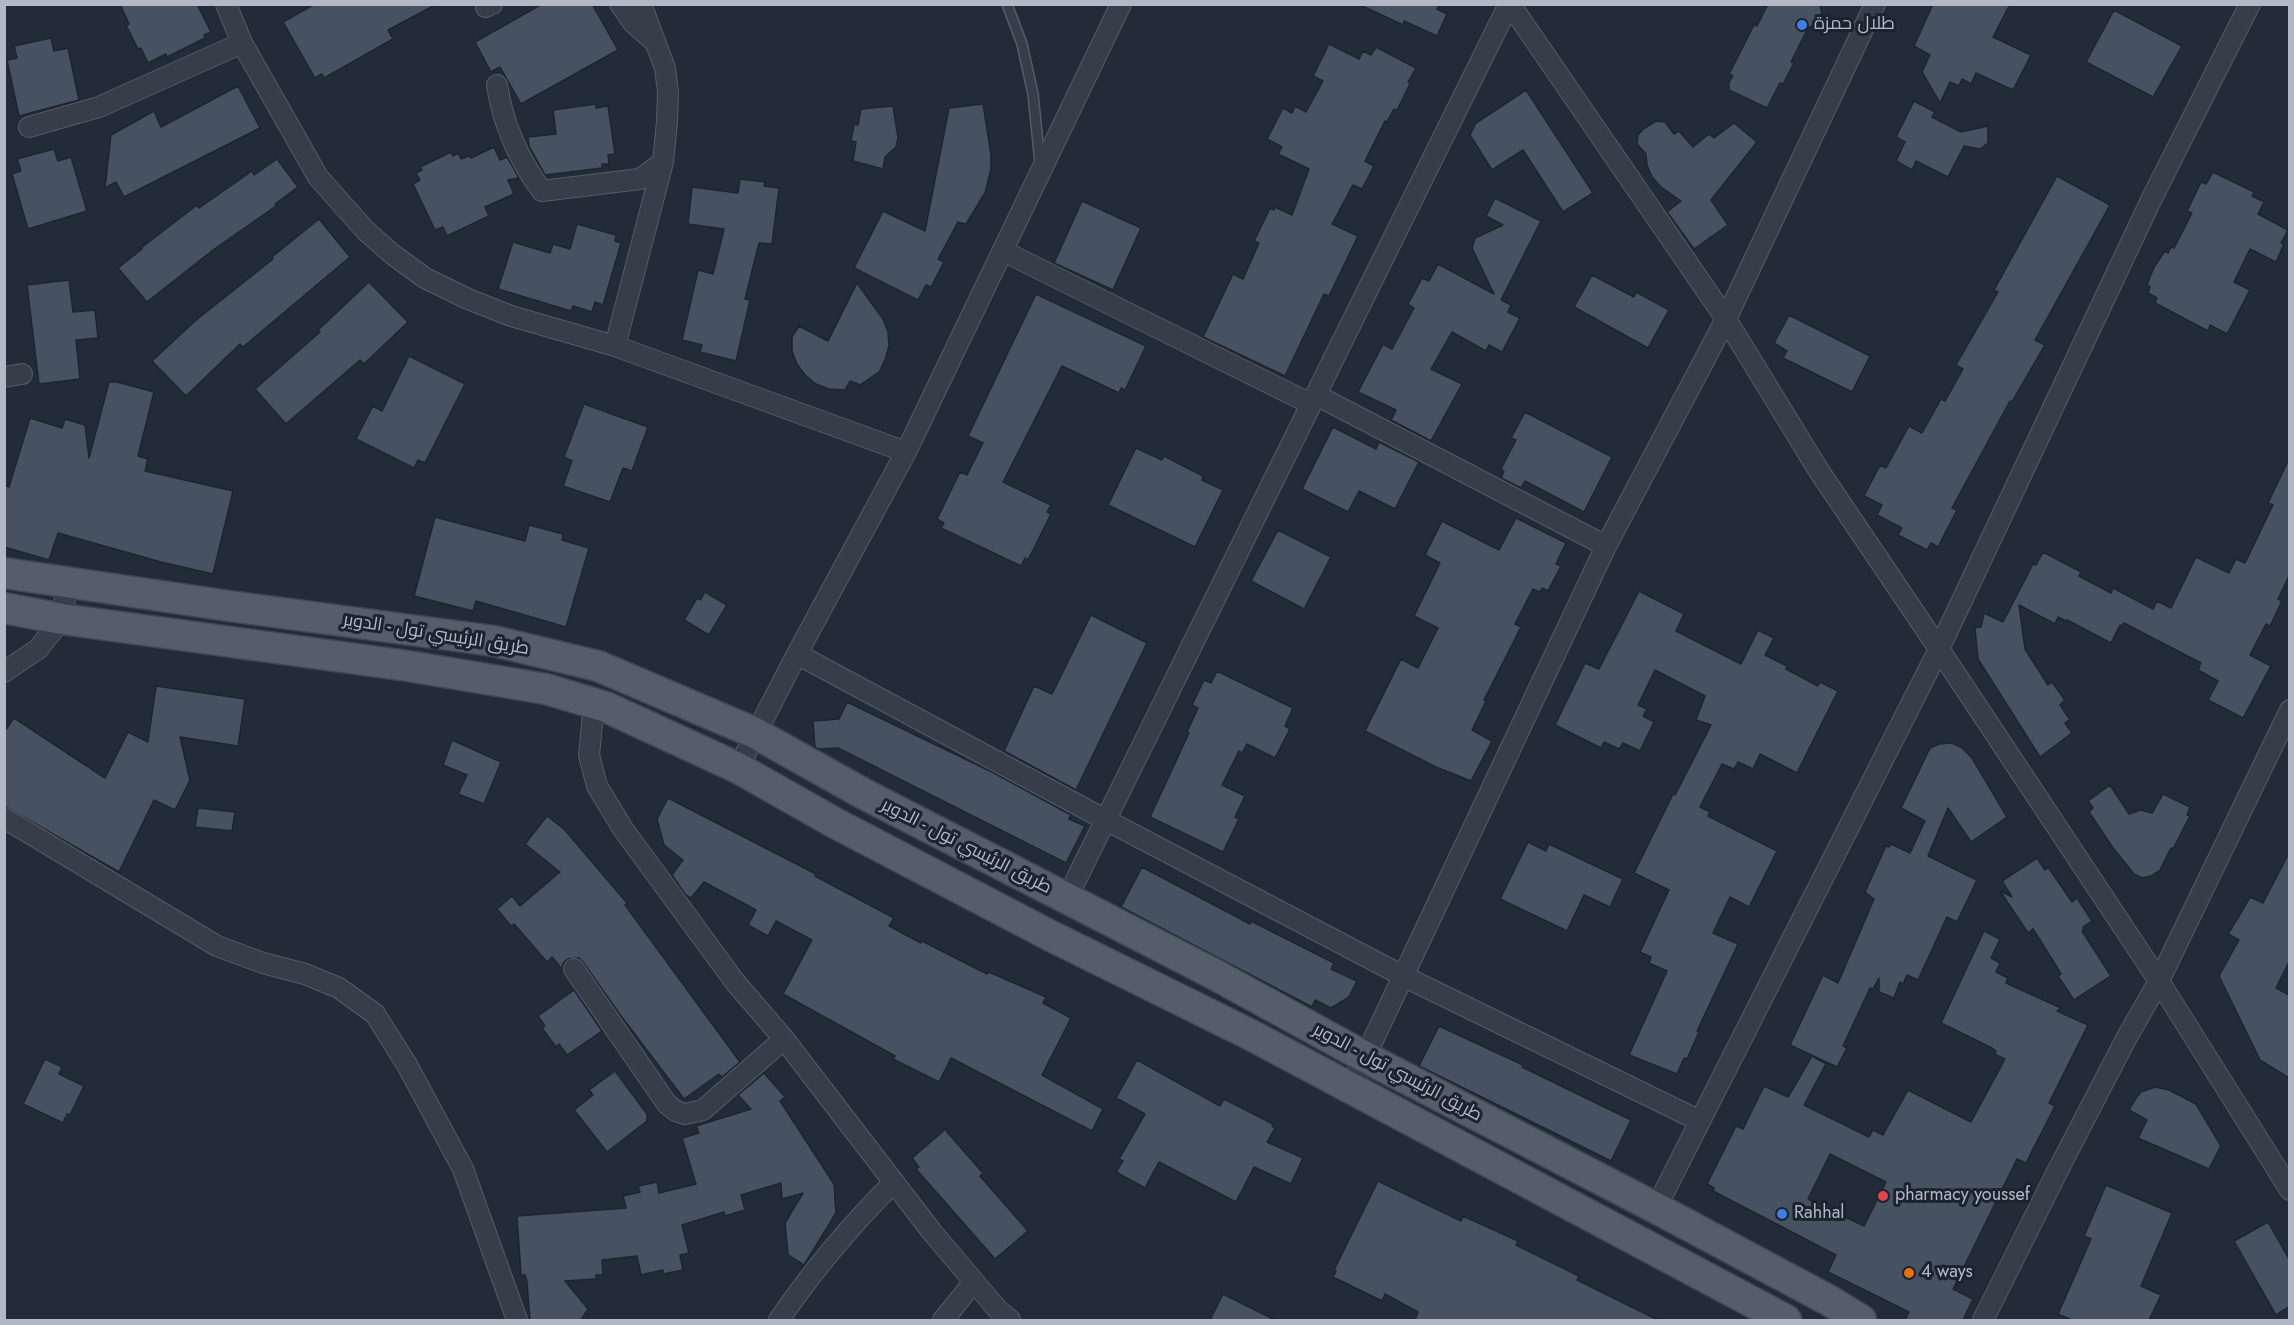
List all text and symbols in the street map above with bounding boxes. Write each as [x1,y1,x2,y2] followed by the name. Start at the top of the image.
[1814,14,1895,36] place label: طلال حمزة
[1795,18,1809,32] marker: طلال حمزة
[341,610,531,660] street label: طريق الرئيسي تول - الدوير
[877,795,1055,899] street label: طريق الرئيسي تول - الدوير
[1309,1019,1485,1127] street label: طريق الرئيسي تول - الدوير
[1895,1185,2030,1207] place label: pharmacy youssef
[1876,1189,1890,1203] marker: pharmacy youssef
[1794,1203,1844,1225] place label: Rahhal
[1775,1207,1789,1221] marker: Rahhal
[1921,1262,1973,1284] place label: 4 ways
[1902,1266,1916,1280] marker: 4 ways

